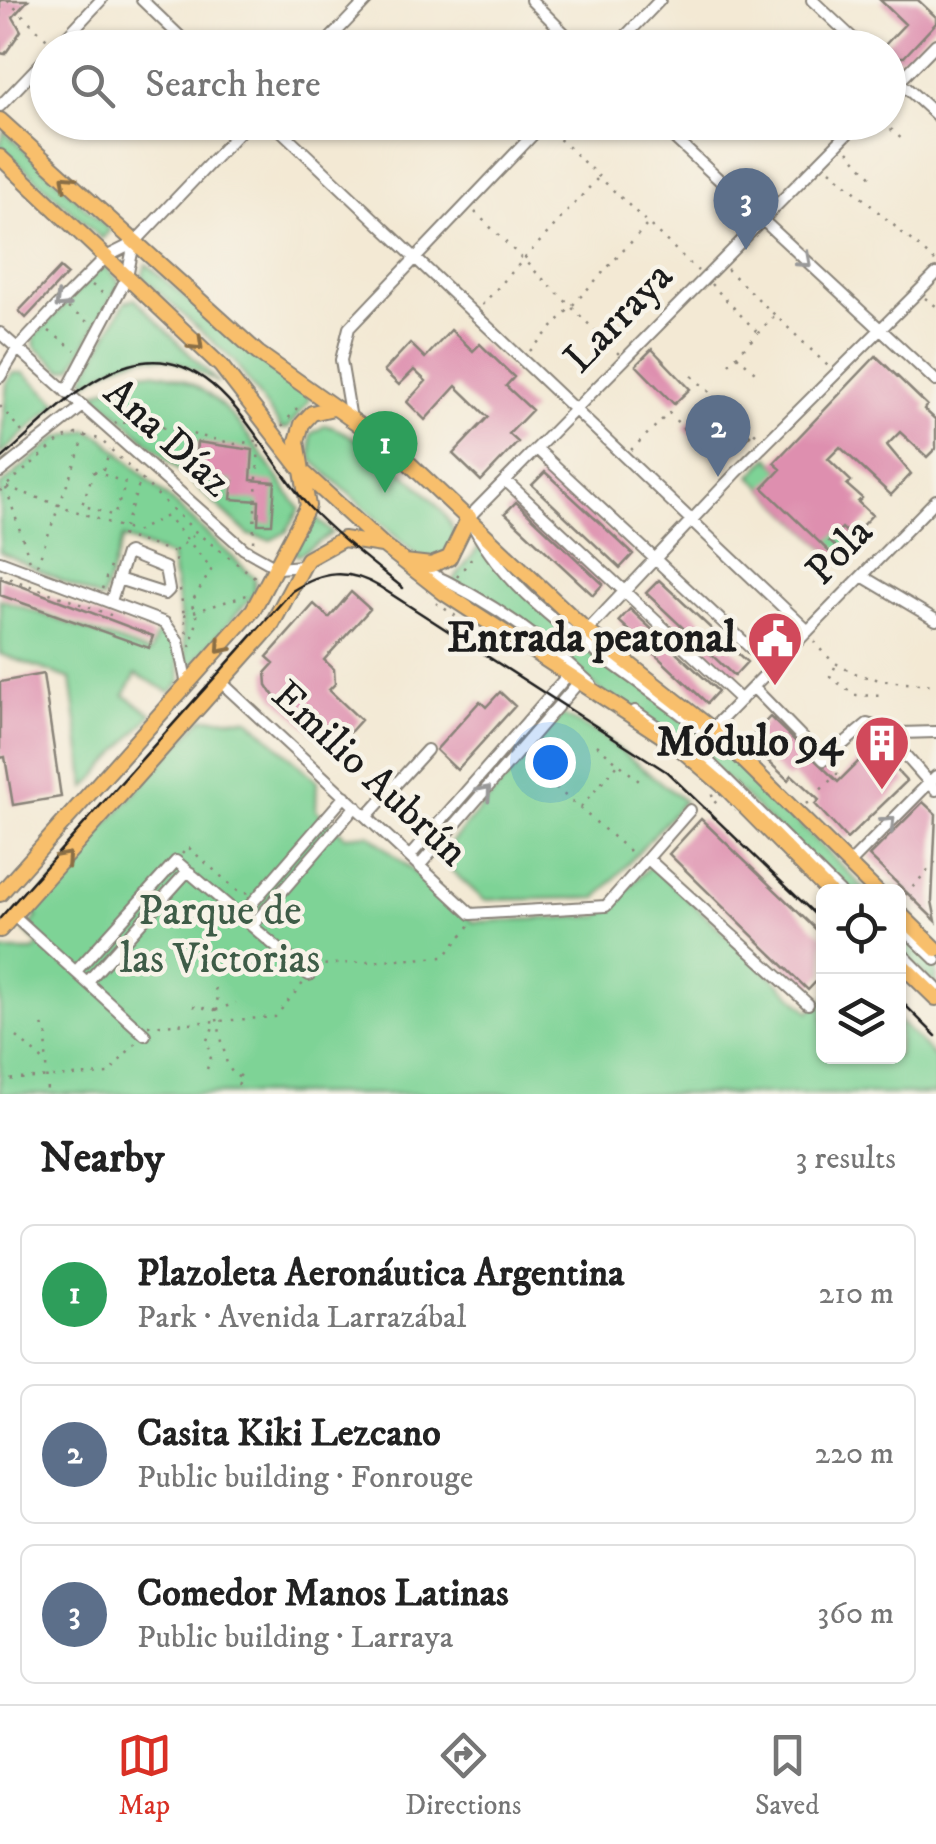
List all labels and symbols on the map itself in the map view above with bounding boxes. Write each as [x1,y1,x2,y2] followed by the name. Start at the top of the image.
[714,168,778,250] pin: 3
[60,175,79,193] one-way arrow
[793,249,812,267] one-way arrow
[553,251,685,385] street label: Larraya
[54,291,72,309] one-way arrow
[186,332,204,350] one-way arrow
[92,367,242,509] street label: Ana Díaz
[686,394,750,477] pin: 2
[352,410,418,493] pin: 1
[795,507,885,597] street label: Pola
[745,609,805,688] public building icon: Entrada peatonal
[447,613,737,665] place label: Entrada peatonal
[215,635,233,654] one-way arrow
[260,670,478,878] street label: Emilio Aubrún
[852,713,912,792] building icon: Módulo 94
[657,717,845,769] place label: Módulo 94
[525,737,576,788] your location
[473,785,491,804] one-way arrow
[877,817,895,835] one-way arrow
[53,851,71,870] one-way arrow
[120,886,320,986] park label: Parque de las Victorias

